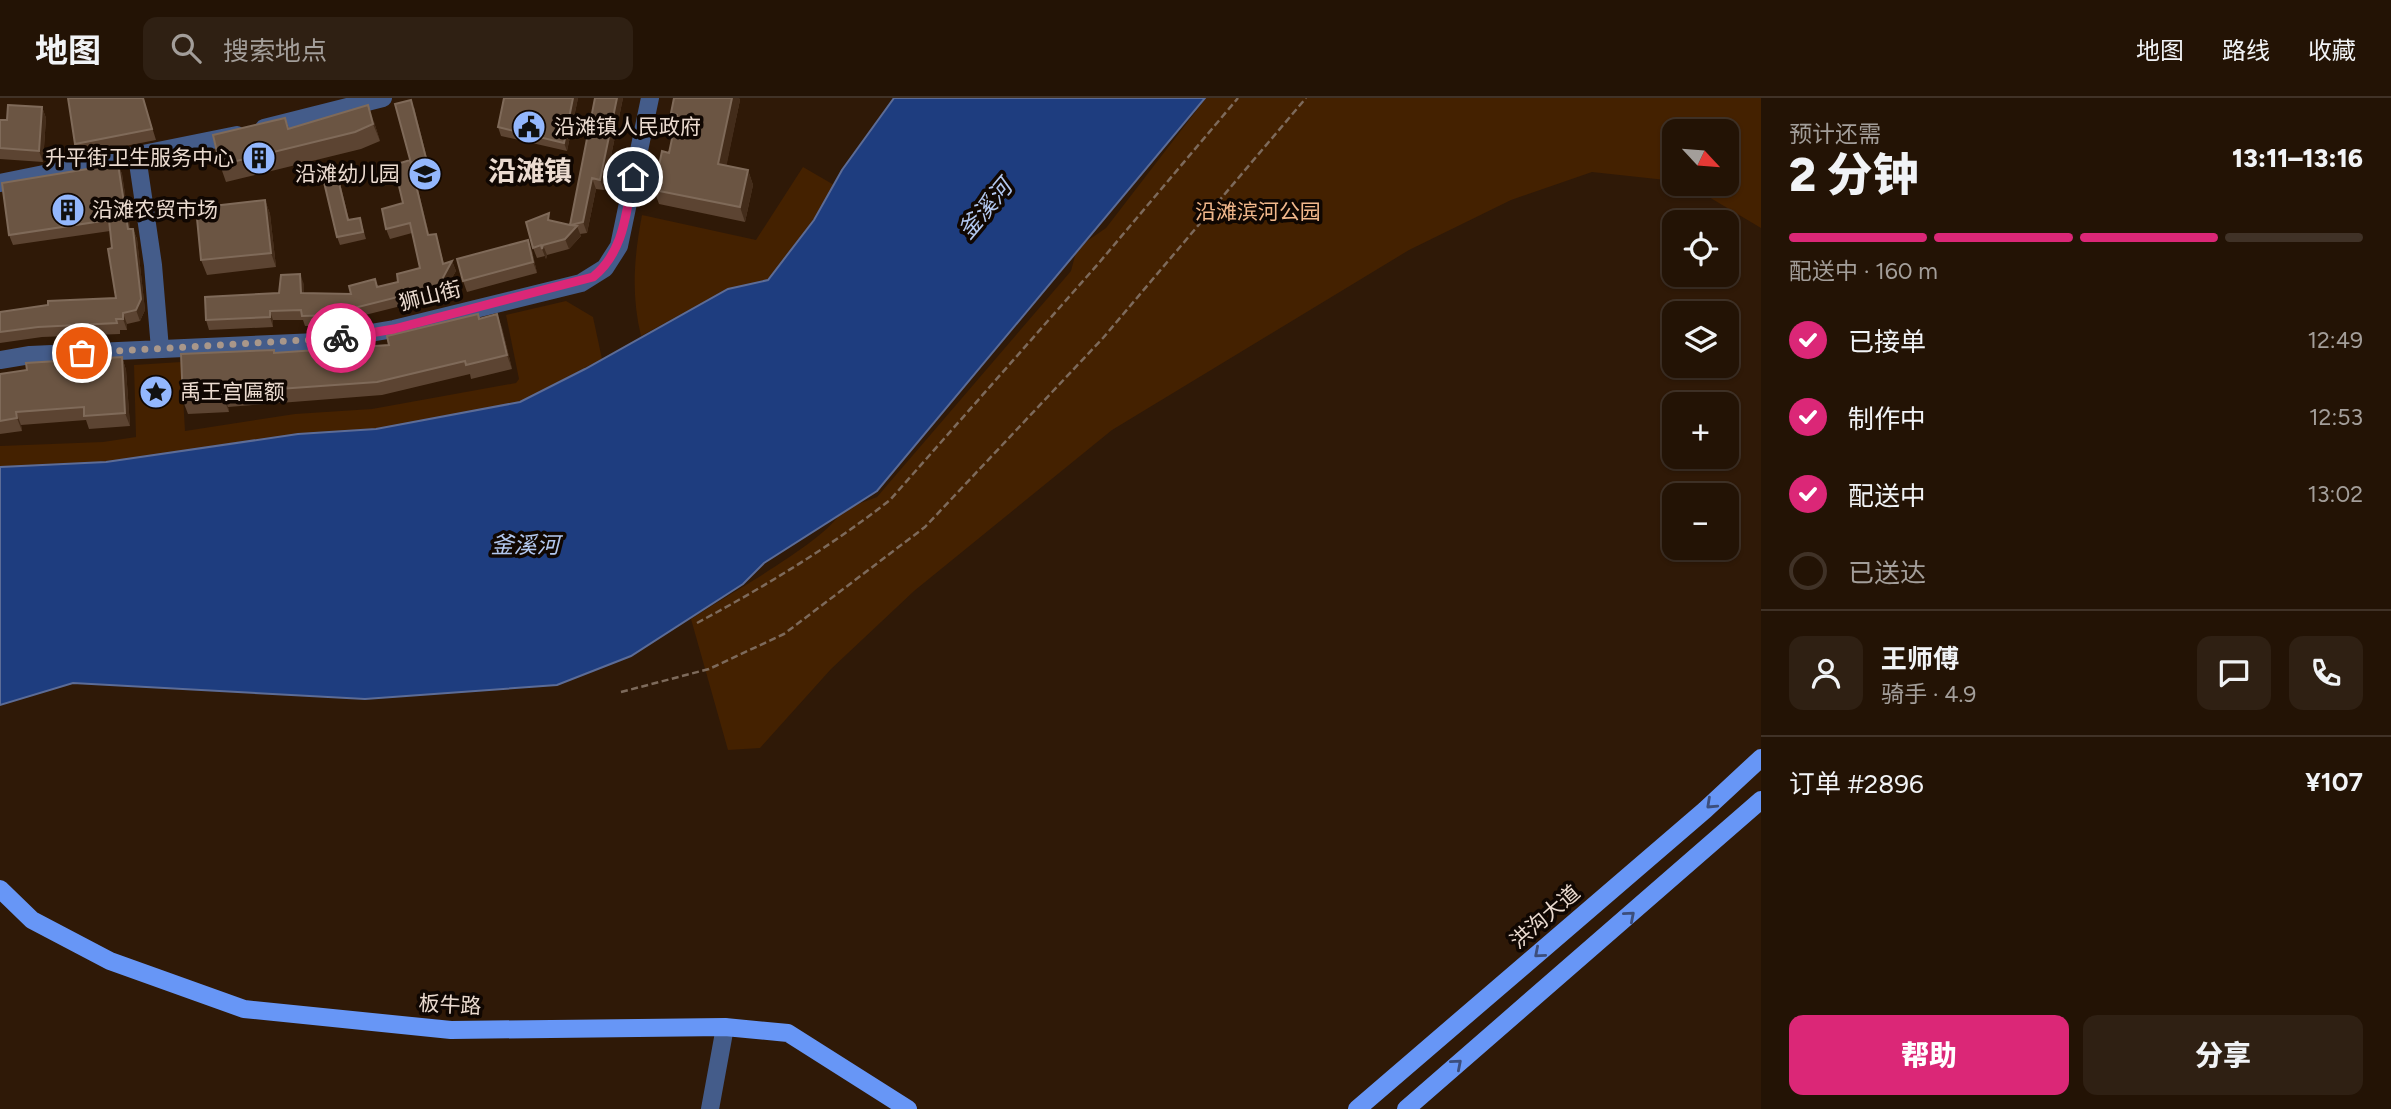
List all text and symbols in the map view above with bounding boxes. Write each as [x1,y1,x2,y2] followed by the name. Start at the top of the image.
[143,17,633,80] search box
[167,29,205,67] icon: search
[35,31,101,70] text: 地图
[223,35,327,67] text: 搜索地点
[2136,36,2184,65] text: 地图
[2222,36,2270,65] text: 路线
[2308,36,2356,65] text: 收藏
[510,108,548,146] public building icon: 沿滩镇人民政府
[554,114,701,139] place label: 沿滩镇人民政府
[1662,119,1740,196] north arrow
[1662,119,1739,560] map controls
[1789,120,1881,148] text: 预计还需
[240,139,278,177] building icon: 升平街卫生服务中心
[2232,142,2363,174] text: 13:11–13:16
[45,145,234,170] place label: 升平街卫生服务中心
[603,147,663,207] pin
[1789,147,1919,203] text: 2 分钟
[488,154,572,188] district label: 沿滩镇
[406,155,444,193] school or university icon: 沿滩幼儿园
[614,158,652,196] icon: home
[295,161,400,186] place label: 沿滩幼儿园
[952,171,1020,244] water label: 釜溪河
[49,191,87,229] building icon: 沿滩农贸市场
[92,197,218,222] place label: 沿滩农贸市场
[1195,199,1321,224] park label: 沿滩滨河公园
[1662,210,1739,287] button: locate
[1789,257,1938,285] text: 配送中 · 160 m
[396,276,463,315] street label: 狮山街
[1662,301,1739,378] button: layers
[306,303,376,373] courier
[322,319,360,357] icon: bike
[1789,321,1827,359] icon: check
[52,323,112,383] pin
[1848,326,1926,358] text: 已接单
[2308,326,2363,354] text: 12:49
[63,334,101,372] icon: bag
[137,373,175,411] place icon: 禹王宫匾额
[180,379,285,404] place label: 禹王宫匾额
[1662,392,1739,469] button: +
[1789,398,1827,436] icon: check
[1848,403,1926,435] text: 制作中
[2309,403,2363,431] text: 12:53
[1789,475,1827,513] icon: check
[1848,480,1926,512] text: 配送中
[2308,480,2363,508] text: 13:02
[1662,483,1739,560] button: −
[491,531,564,559] water label: 釜溪河
[1848,557,1926,589] text: 已送达
[1789,636,1863,710] button: person
[2197,636,2271,710] button: chat
[2289,636,2363,710] button: phone
[1881,643,1959,675] text: 王师傅
[1881,680,1976,708] text: 骑手 · 4.9
[2305,766,2363,798] text: ¥107
[1789,768,1924,800] text: 订单 #2896
[1706,796,1719,808] one-way arrow
[1505,880,1585,954] street label: 洪沟大道
[1621,912,1634,924] one-way arrow
[1534,945,1547,957] one-way arrow
[418,990,482,1019] street label: 板牛路
[1789,1015,2069,1095] button: 帮助
[2083,1015,2363,1095] button: 分享
[1449,1060,1462,1072] one-way arrow

